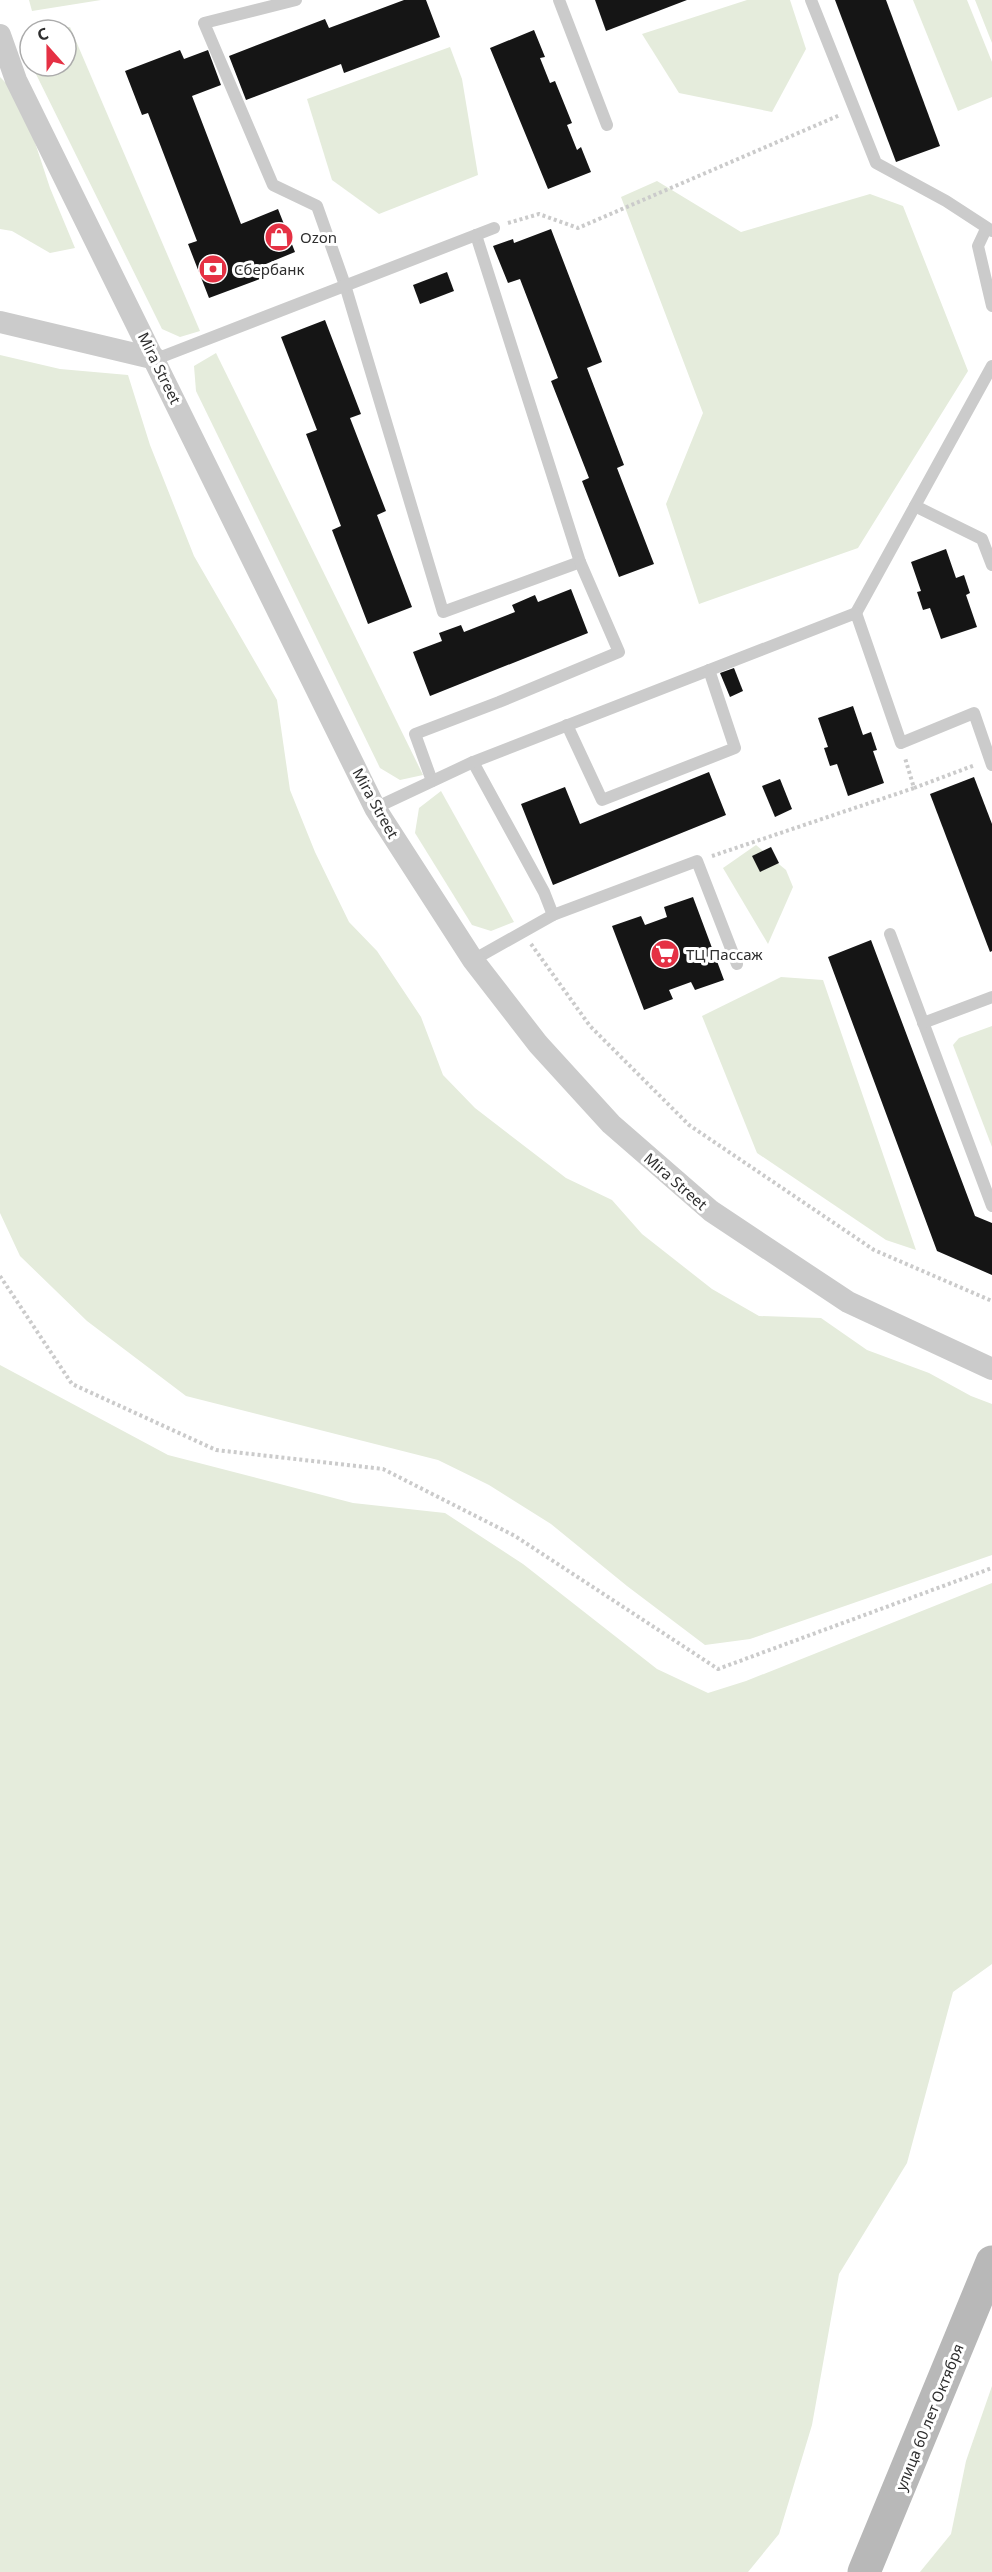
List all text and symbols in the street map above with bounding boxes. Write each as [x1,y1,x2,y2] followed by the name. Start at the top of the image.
[18,18,78,78] north arrow
[34,22,51,46] text: С
[263,221,295,253] shop icon: Ozon
[300,227,337,247] place label: Ozon
[197,253,229,285] bank icon: Сбербанк
[234,259,304,279] place label: Сбербанк
[134,329,186,408] street label: Mira Street
[348,764,404,842] street label: Mira Street
[649,938,681,970] supermarket icon: ТЦ Пассаж
[686,944,763,964] place label: ТЦ Пассаж
[640,1148,712,1214] street label: Mira Street
[890,2341,968,2493] street label: улица 60 лет Октября

